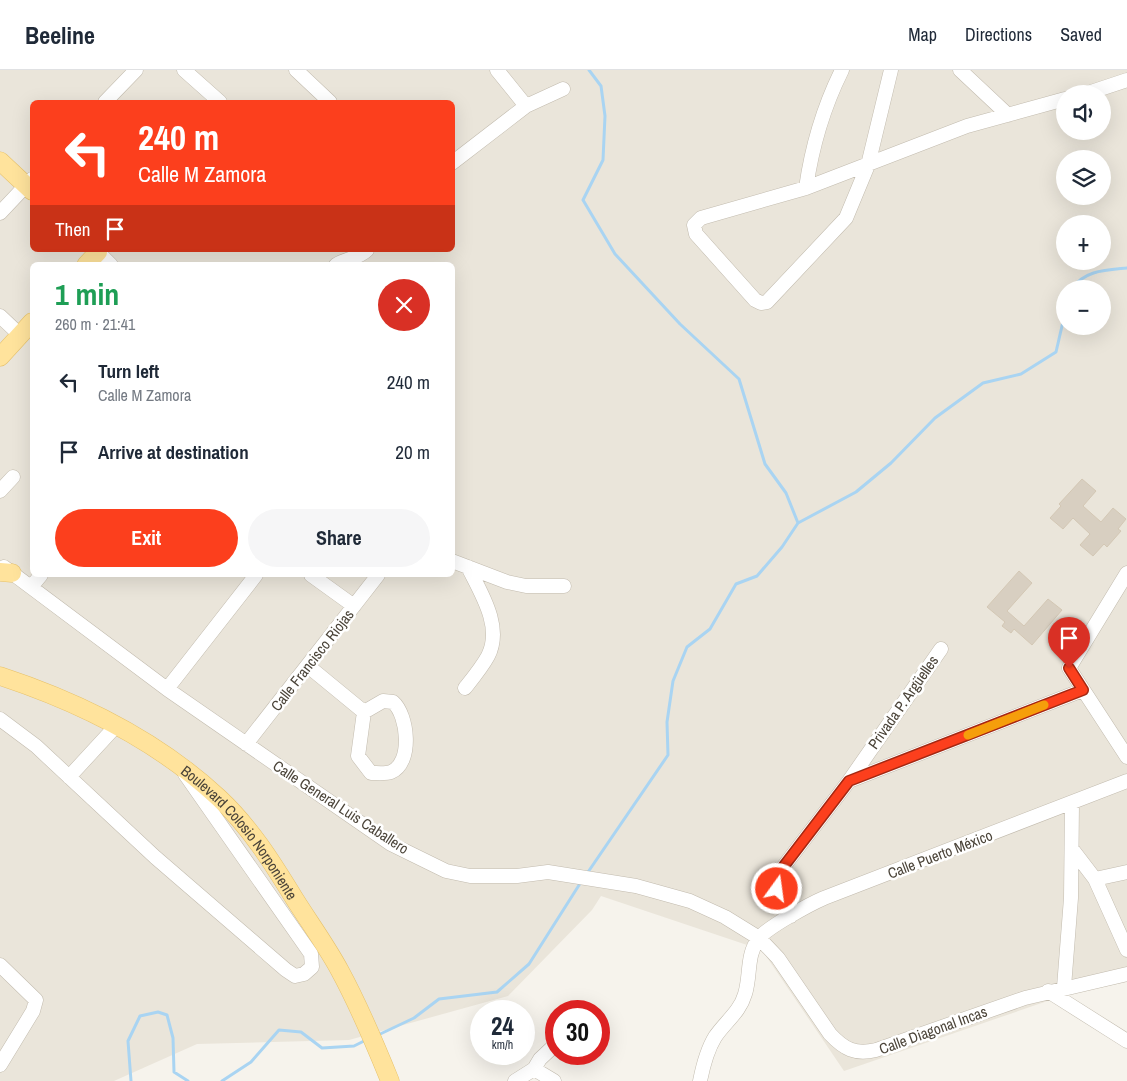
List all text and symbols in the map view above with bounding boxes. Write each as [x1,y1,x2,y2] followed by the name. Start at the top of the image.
[25,19,95,51] text: Beeline
[908,22,937,47] text: Map
[965,22,1032,47] text: Directions
[1060,22,1102,47] text: Saved
[1056,85,1111,335] map controls
[1056,85,1111,140] button: sound
[138,114,219,161] text: 240 m
[55,120,120,185] icon: left
[1056,150,1111,205] button: layers
[138,159,266,189] text: Calle M Zamora
[101,215,129,243] icon: arrive
[1056,215,1111,270] button: +
[55,216,91,242] text: Then
[55,274,119,314] text: 1 min
[378,279,430,331] button: close
[1056,280,1111,335] button: −
[55,313,135,335] text: 260 m · 21:41
[98,358,159,384] text: Turn left
[55,368,83,396] icon: left
[387,369,430,395] text: 240 m
[98,384,191,406] text: Calle M Zamora
[55,438,83,466] icon: arrive
[98,439,249,465] text: Arrive at destination
[395,439,430,465] text: 20 m
[55,509,238,567] button: Exit
[248,509,430,567] button: Share
[266,605,358,715] street label: Calle Francisco Riojas
[1048,617,1090,668] pin
[1055,624,1083,652] icon: arrive
[863,651,943,753] street label: Privada P. Argüelles
[269,755,413,859] street label: Calle General Luis Caballero
[177,760,303,904] street label: Boulevard Colosio Norponiente
[885,824,996,884] street label: Calle Puerto México
[750,862,802,914] position arrow
[545,1000,610,1065] speed limit sign: 30
[876,1001,990,1059] street label: Calle Diagonal Incas
[491,1009,514,1043] text: 24
[492,1037,513,1053] text: km/h

